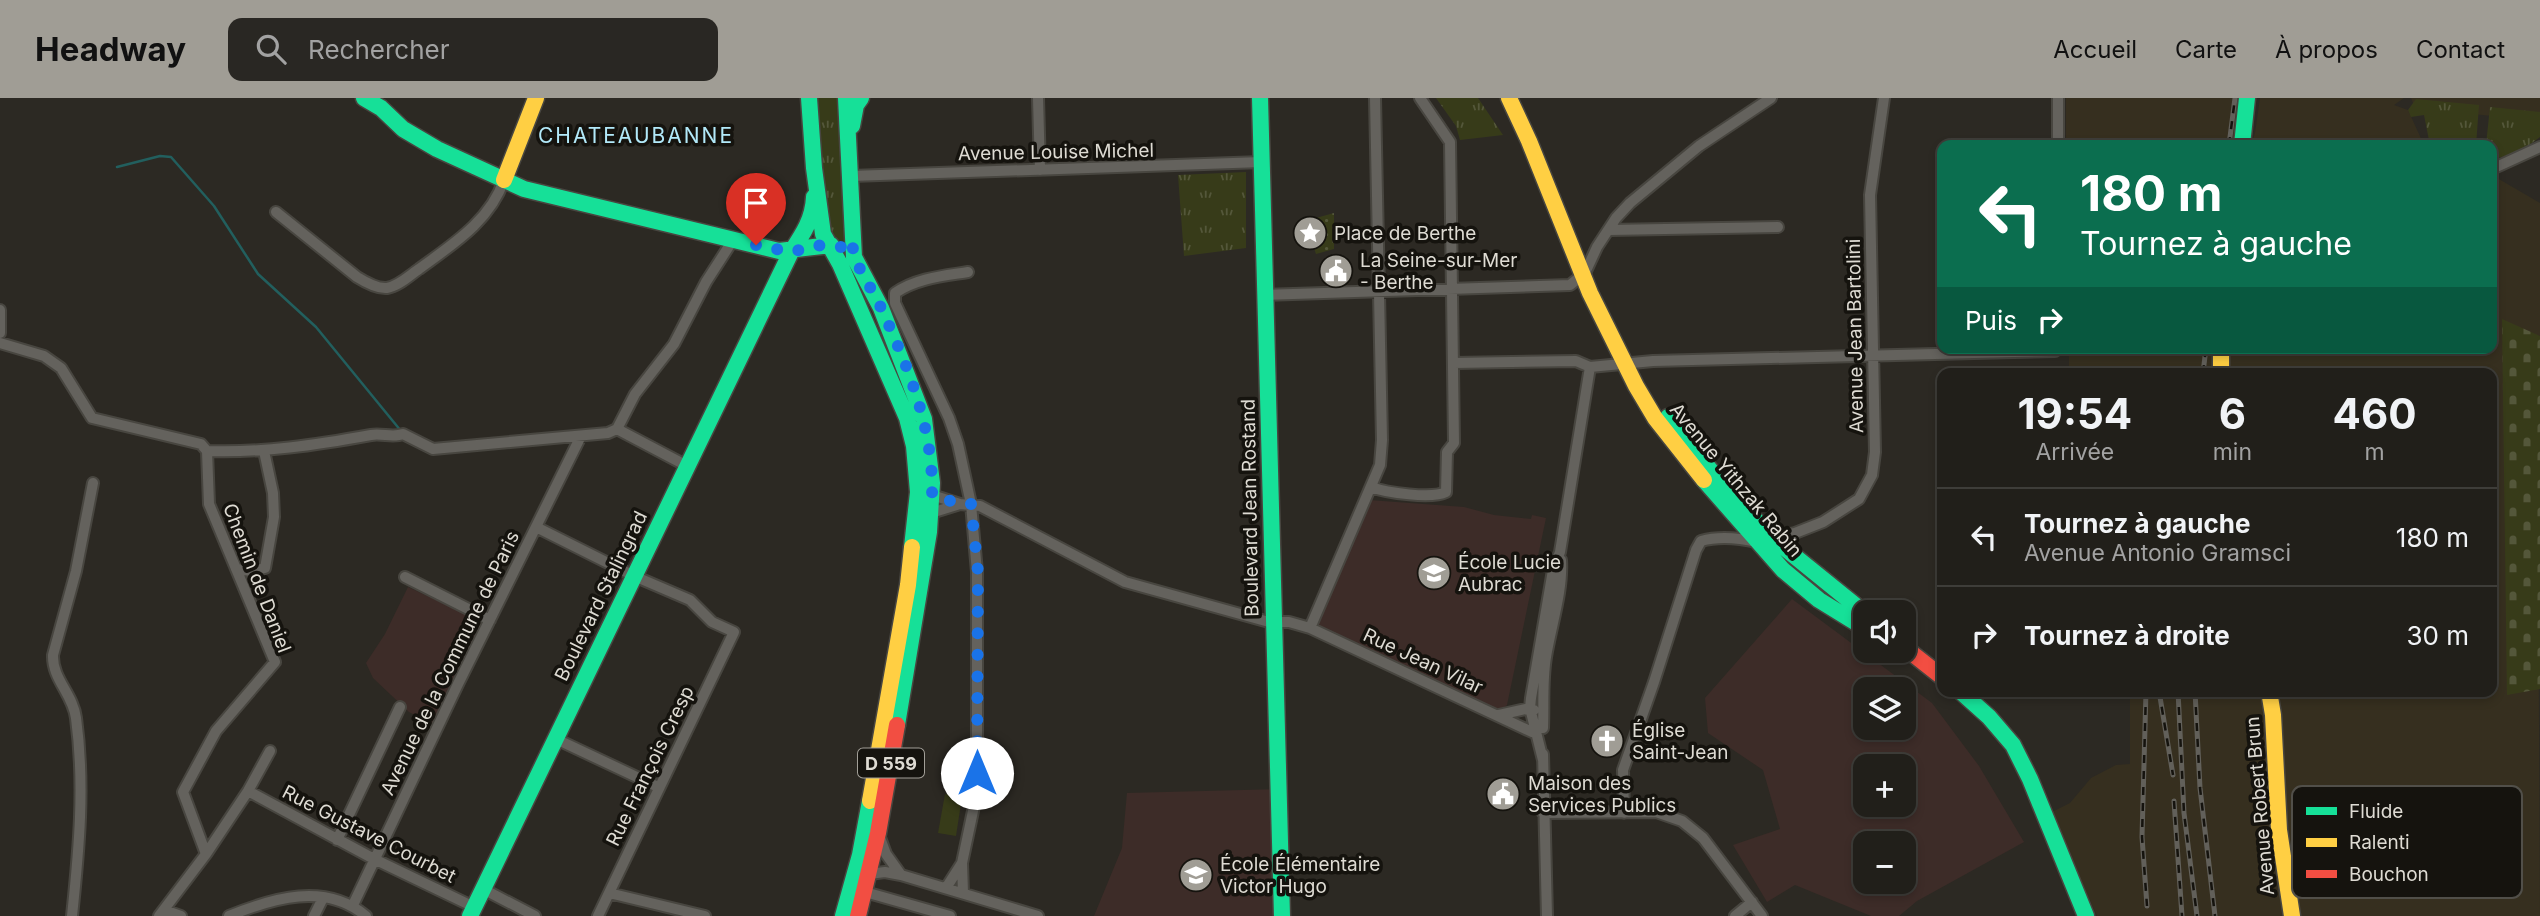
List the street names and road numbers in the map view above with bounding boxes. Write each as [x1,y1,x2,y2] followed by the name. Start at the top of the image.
[958,139,1154,165] street label: Avenue Louise Michel
[1842,239,1868,433] street label: Avenue Jean Bartolini
[1665,398,1807,562] street label: Avenue Yithzak Rabin
[1237,399,1263,617] street label: Boulevard Jean Rostand
[218,500,296,656] street label: Chemin de Daniel
[550,507,652,685] street label: Boulevard Stalingrad
[376,527,524,799] street label: Avenue de la Commune de Paris
[1360,623,1486,699] street label: Rue Jean Vilar
[601,682,699,850] street label: Rue François Cresp
[2241,716,2279,896] street label: Avenue Robert Brun
[858,748,924,778] road number: D 559
[278,780,460,888] street label: Rue Gustave Courbet

